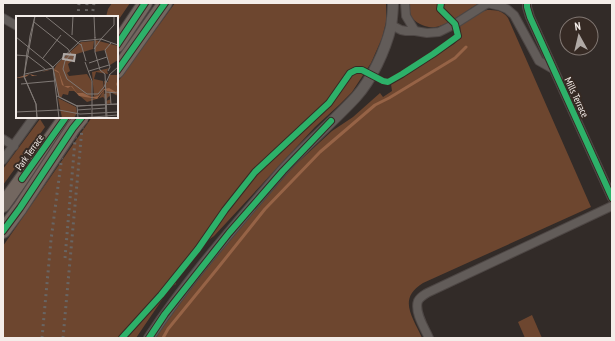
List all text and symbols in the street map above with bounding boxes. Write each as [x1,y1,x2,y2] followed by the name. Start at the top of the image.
[16,16,118,118] inset map
[559,16,599,56] north arrow
[574,19,582,33] text: N
[562,75,592,119] street label: Mills Terrace
[12,132,47,173] street label: Park Terrace

